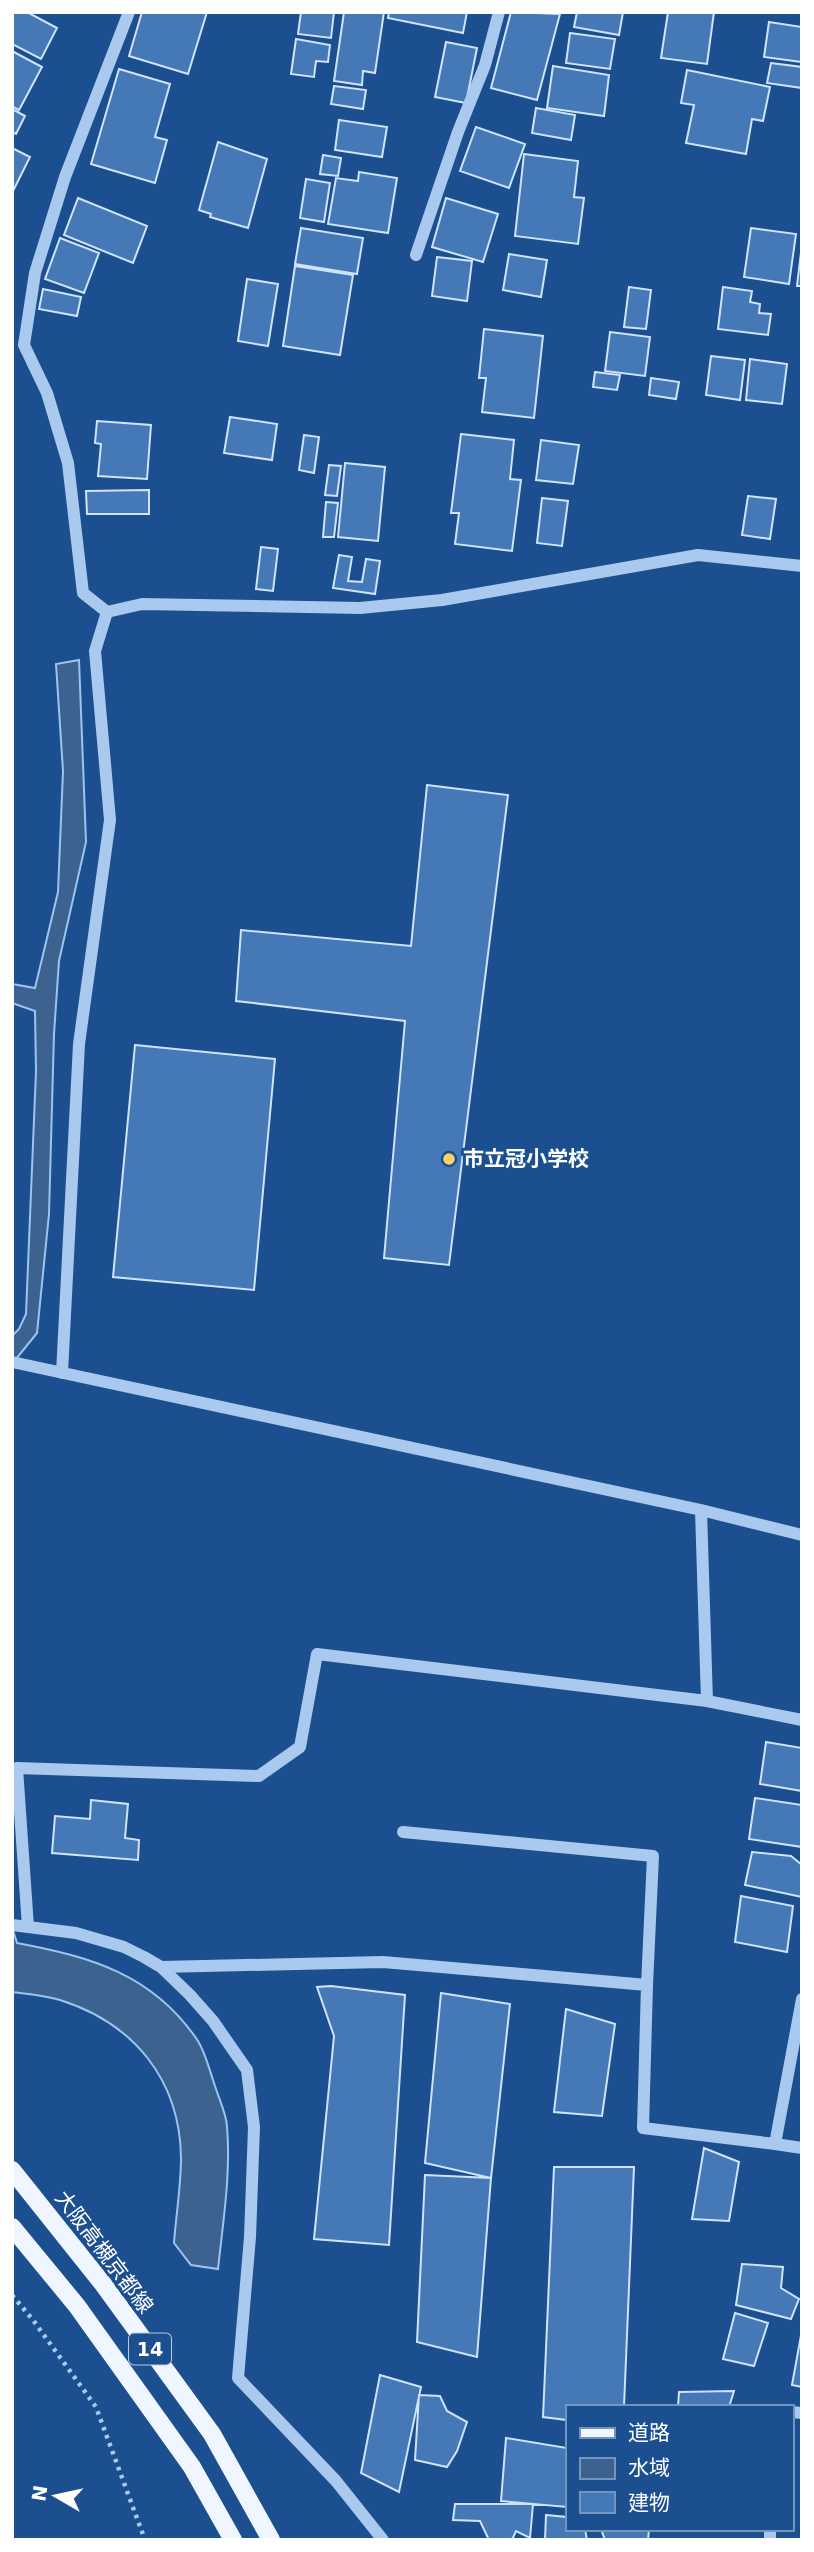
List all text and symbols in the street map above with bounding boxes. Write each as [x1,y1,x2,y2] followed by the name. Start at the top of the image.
[463,1147,589,1171] place label: 市立冠小学校
[441,1151,457,1167] marker: 市立冠小学校
[50,2186,158,2318] street label: 大阪高槻京都線
[129,2334,171,2364] road number: 14
[566,2405,793,2531] legend
[628,2421,670,2445] text: 道路
[628,2456,670,2480] text: 水域
[21,2461,91,2531] north arrow
[27,2484,51,2503] text: N
[628,2491,670,2515] text: 建物

